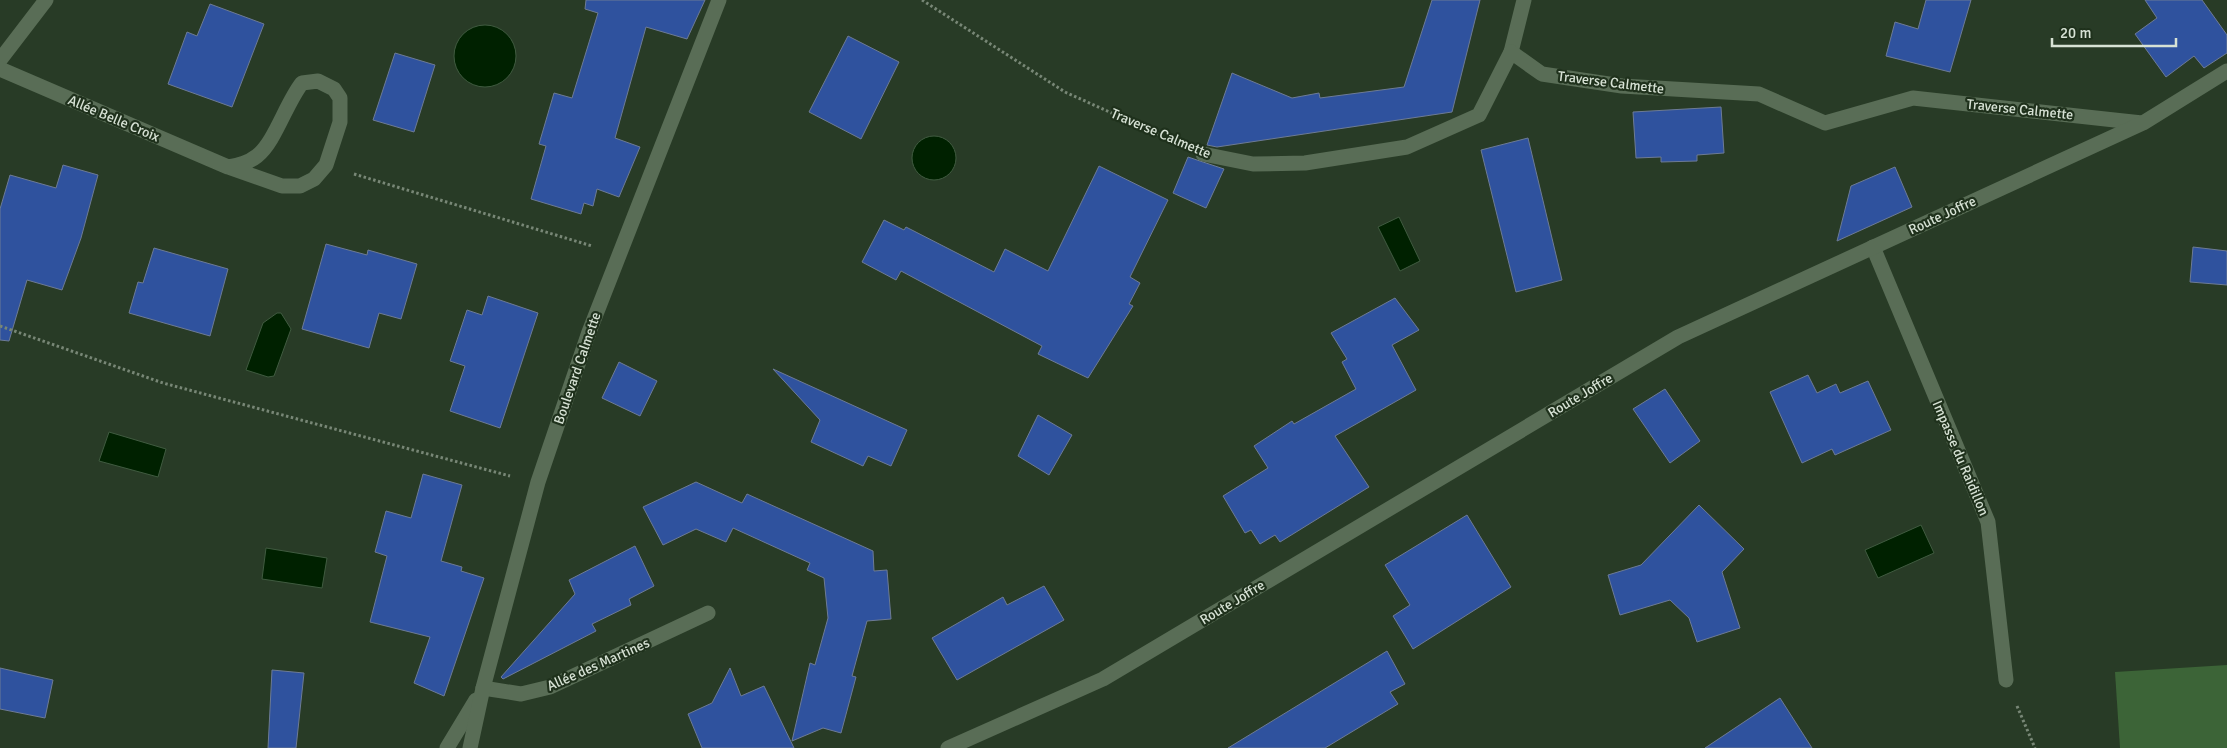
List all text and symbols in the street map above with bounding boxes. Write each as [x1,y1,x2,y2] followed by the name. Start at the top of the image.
[2052,15,2176,47] scale bar
[2060,24,2091,42] text: 20 m
[1557,68,1665,97] street label: Traverse Calmette
[66,92,163,146] street label: Allée Belle Croix
[1966,95,2074,124] street label: Traverse Calmette
[1108,105,1213,162] street label: Traverse Calmette
[1906,192,1979,238] street label: Route Joffre
[550,310,605,427] street label: Boulevard Calmette
[1545,369,1616,421] street label: Route Joffre
[1929,398,1992,518] street label: Impasse du Raidillon
[1197,576,1268,628] street label: Route Joffre
[544,634,652,695] street label: Allée des Martines

